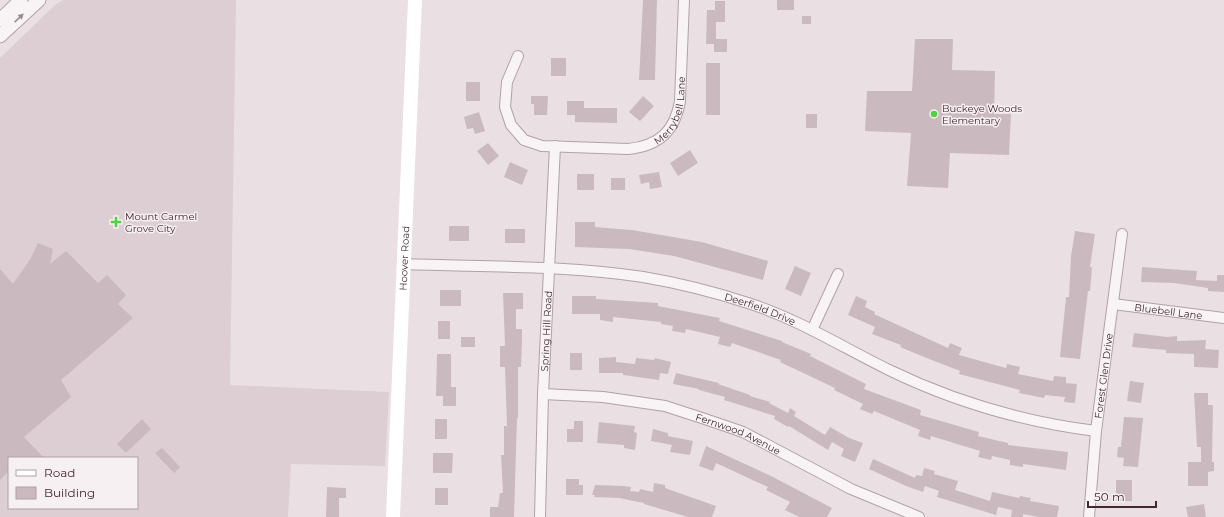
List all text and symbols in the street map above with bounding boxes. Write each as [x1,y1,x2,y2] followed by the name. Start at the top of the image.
[14,13,24,22] one-way arrow
[651,76,687,147] street label: Merrybell Lane
[942,102,1022,127] place label: Buckeye Woods Elementary
[929,109,939,119] marker: Buckeye Woods Elementary
[125,210,197,235] place label: Mount Carmel Grove City
[110,216,122,228] marker: Mount Carmel Grove City
[396,226,412,291] street label: Hoover Road
[538,290,554,372] street label: Spring Hill Road
[723,290,798,328] street label: Deerfield Drive
[1134,300,1203,322] street label: Bluebell Lane
[1091,332,1115,419] street label: Forest Glen Drive
[694,410,783,457] street label: Fernwood Avenue
[8,457,138,509] legend
[44,465,75,480] text: Road
[1088,483,1156,509] scale bar
[44,485,95,500] text: Building
[1094,489,1125,504] text: 50 m

